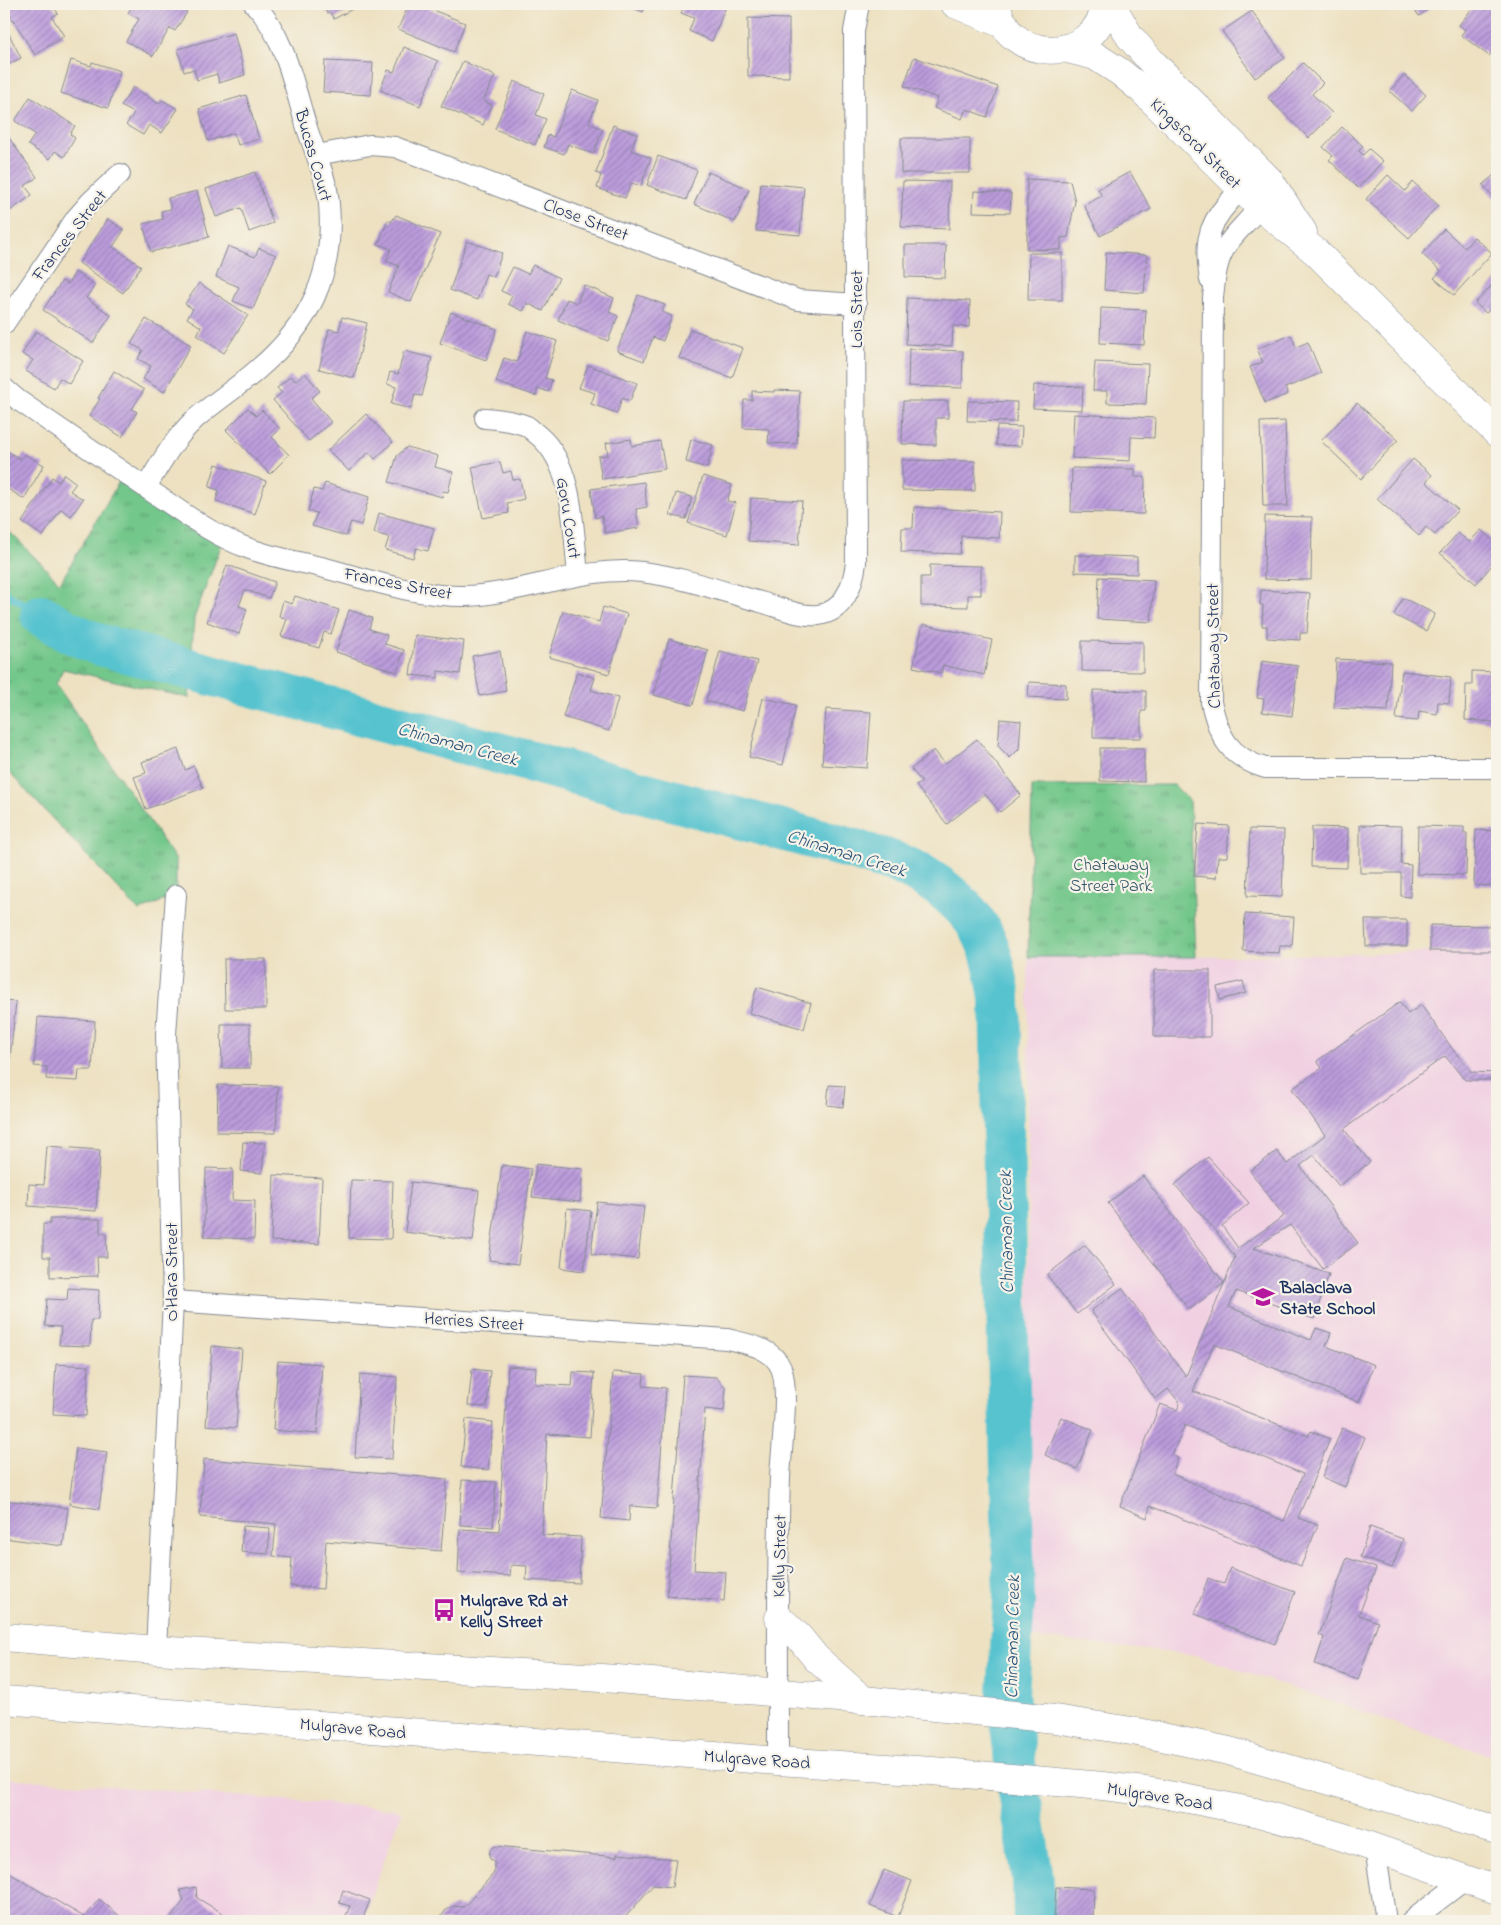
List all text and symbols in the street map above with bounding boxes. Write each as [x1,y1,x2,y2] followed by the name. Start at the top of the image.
[1142,93,1246,197] street label: Kingsford Street
[286,105,338,205] street label: Bucas Court
[26,185,115,288] street label: Frances Street
[539,193,632,249] street label: Close Street
[845,270,871,348] street label: Lois Street
[548,476,586,561] street label: Goru Court
[340,562,454,608] street label: Frances Street
[1201,583,1229,709] street label: Chataway Street
[394,716,521,775] water label: Chinaman Creek
[783,823,910,886] water label: Chinaman Creek
[1070,853,1152,900] park label: Chataway Street Park
[993,1169,1022,1294] water label: Chinaman Creek
[160,1222,186,1322] street label: O'Hara Street
[1279,1276,1375,1323] place label: Balaclava State School
[1250,1284,1276,1310] school or university icon: Balaclava State School
[423,1307,525,1339] street label: Herries Street
[767,1514,795,1598] street label: Kelly Street
[999,1574,1028,1699] water label: Chinaman Creek
[460,1589,569,1637] place label: Mulgrave Rd at Kelly Street
[431,1597,457,1623] bus stop icon: Mulgrave Rd at Kelly Street
[298,1712,407,1749] street label: Mulgrave Road
[703,1744,811,1779] street label: Mulgrave Road
[1105,1777,1214,1820] street label: Mulgrave Road

